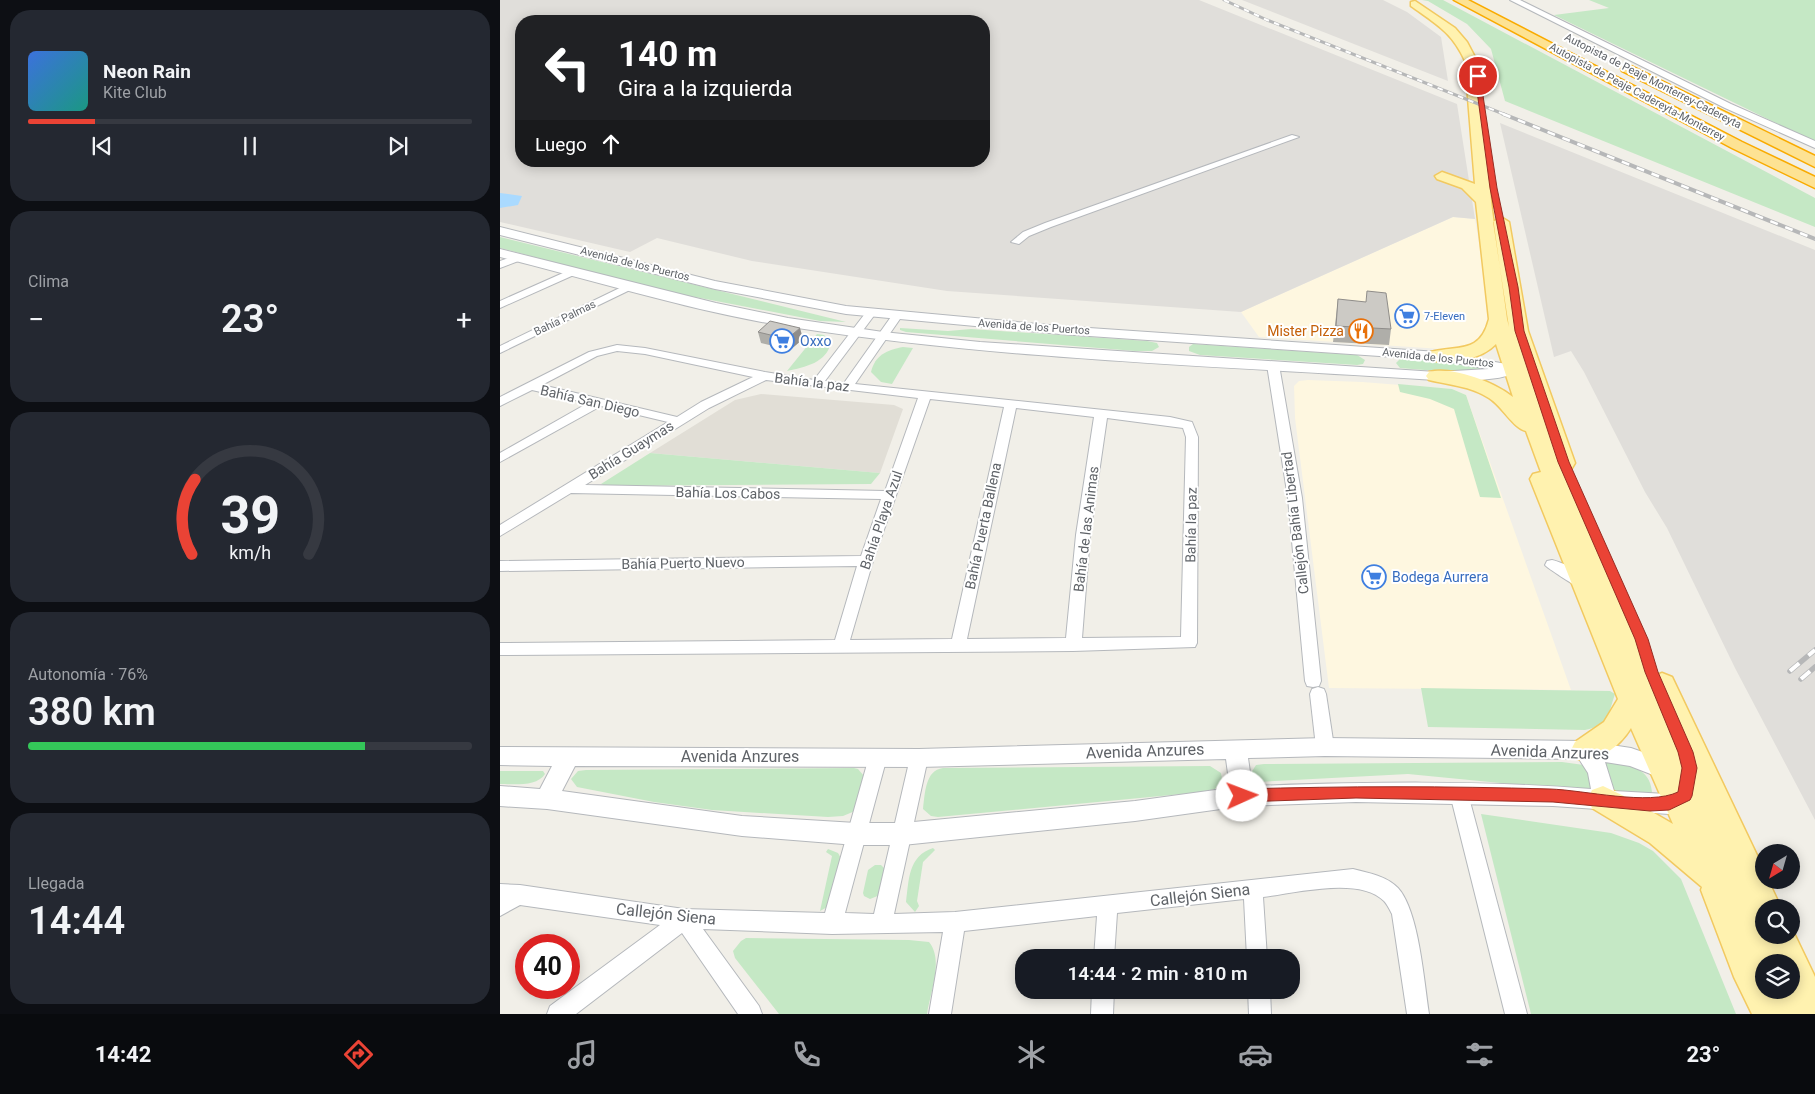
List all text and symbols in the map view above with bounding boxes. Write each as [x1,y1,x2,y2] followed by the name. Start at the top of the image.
[1562,31,1744,131] street label: Autopista de Peaje Monterrey-Cadereyta
[618,34,717,75] text: 140 m
[535,35,600,100] icon: left
[1547,40,1728,144] street label: Autopista de Peaje Cadereyta-Monterrey
[1457,55,1499,97] pin
[103,60,191,83] text: Neon Rain
[1464,62,1492,90] icon: arrive
[618,76,792,101] text: Gira a la izquierda
[103,83,167,102] text: Kite Club
[597,130,625,158] icon: ahead
[88,132,116,160] icon: previous
[236,132,264,160] icon: pause
[384,132,412,160] icon: next
[535,133,587,156] text: Luego
[579,244,691,284] street label: Avenida de los Puertos
[28,272,69,291] text: Clima
[221,297,279,341] text: 23°
[532,297,598,339] street label: Bahía Palmas
[28,303,44,336] text: −
[456,303,472,336] text: +
[1394,303,1420,329] supermarket icon: 7-Eleven
[1424,310,1465,323] place label: 7-Eleven
[978,317,1091,337] street label: Avenida de los Puertos
[1348,318,1374,344] restaurant icon: Mister Pizza
[1267,323,1344,339] place label: Mister Pizza
[769,328,795,354] supermarket icon: Oxxo
[800,333,831,349] place label: Oxxo
[1382,346,1495,370] street label: Avenida de los Puertos
[774,369,850,395] street label: Bahía la paz
[539,382,641,420] street label: Bahía San Diego
[586,417,676,483] street label: Bahía Guaymas
[1278,451,1312,595] street label: Callejón Bahía Libertad
[962,461,1004,591] street label: Bahía Puerta Ballena
[1070,465,1102,593] street label: Bahía de las Animas
[857,469,905,571] street label: Bahía Playa Azul
[676,484,780,502] street label: Bahía Los Cabos
[220,485,280,546] text: 39
[1182,487,1200,563] street label: Bahía la paz
[229,542,271,563] text: km/h
[621,554,745,572] street label: Bahía Puerto Nuevo
[1361,564,1387,590] supermarket icon: Bodega Aurrera
[1392,569,1489,585] place label: Bodega Aurrera
[28,665,148,684] text: Autonomía · 76%
[28,690,156,734] text: 380 km
[1085,739,1205,763] street label: Avenida Anzures
[1490,740,1610,764] street label: Avenida Anzures
[681,747,799,766] street label: Avenida Anzures
[1215,769,1267,821] position arrow
[1755,844,1800,889] north arrow
[1755,844,1800,999] map controls
[28,874,84,893] text: Llegada
[1149,879,1251,911] street label: Callejón Siena
[28,899,125,943] text: 14:44
[615,899,717,929] street label: Callejón Siena
[1755,899,1800,944] button: search
[515,934,580,999] speed limit sign: 40
[1755,954,1800,999] button: layers
[1067,962,1248,985] text: 14:44 · 2 min · 810 m
[341,1037,376,1072] icon: directions
[565,1037,600,1072] icon: music
[789,1037,824,1072] icon: phone
[1014,1037,1049,1072] icon: climate
[1238,1037,1273,1072] icon: car
[1462,1037,1497,1072] icon: filters
[95,1042,151,1067] text: 14:42
[1686,1042,1720,1067] text: 23°

